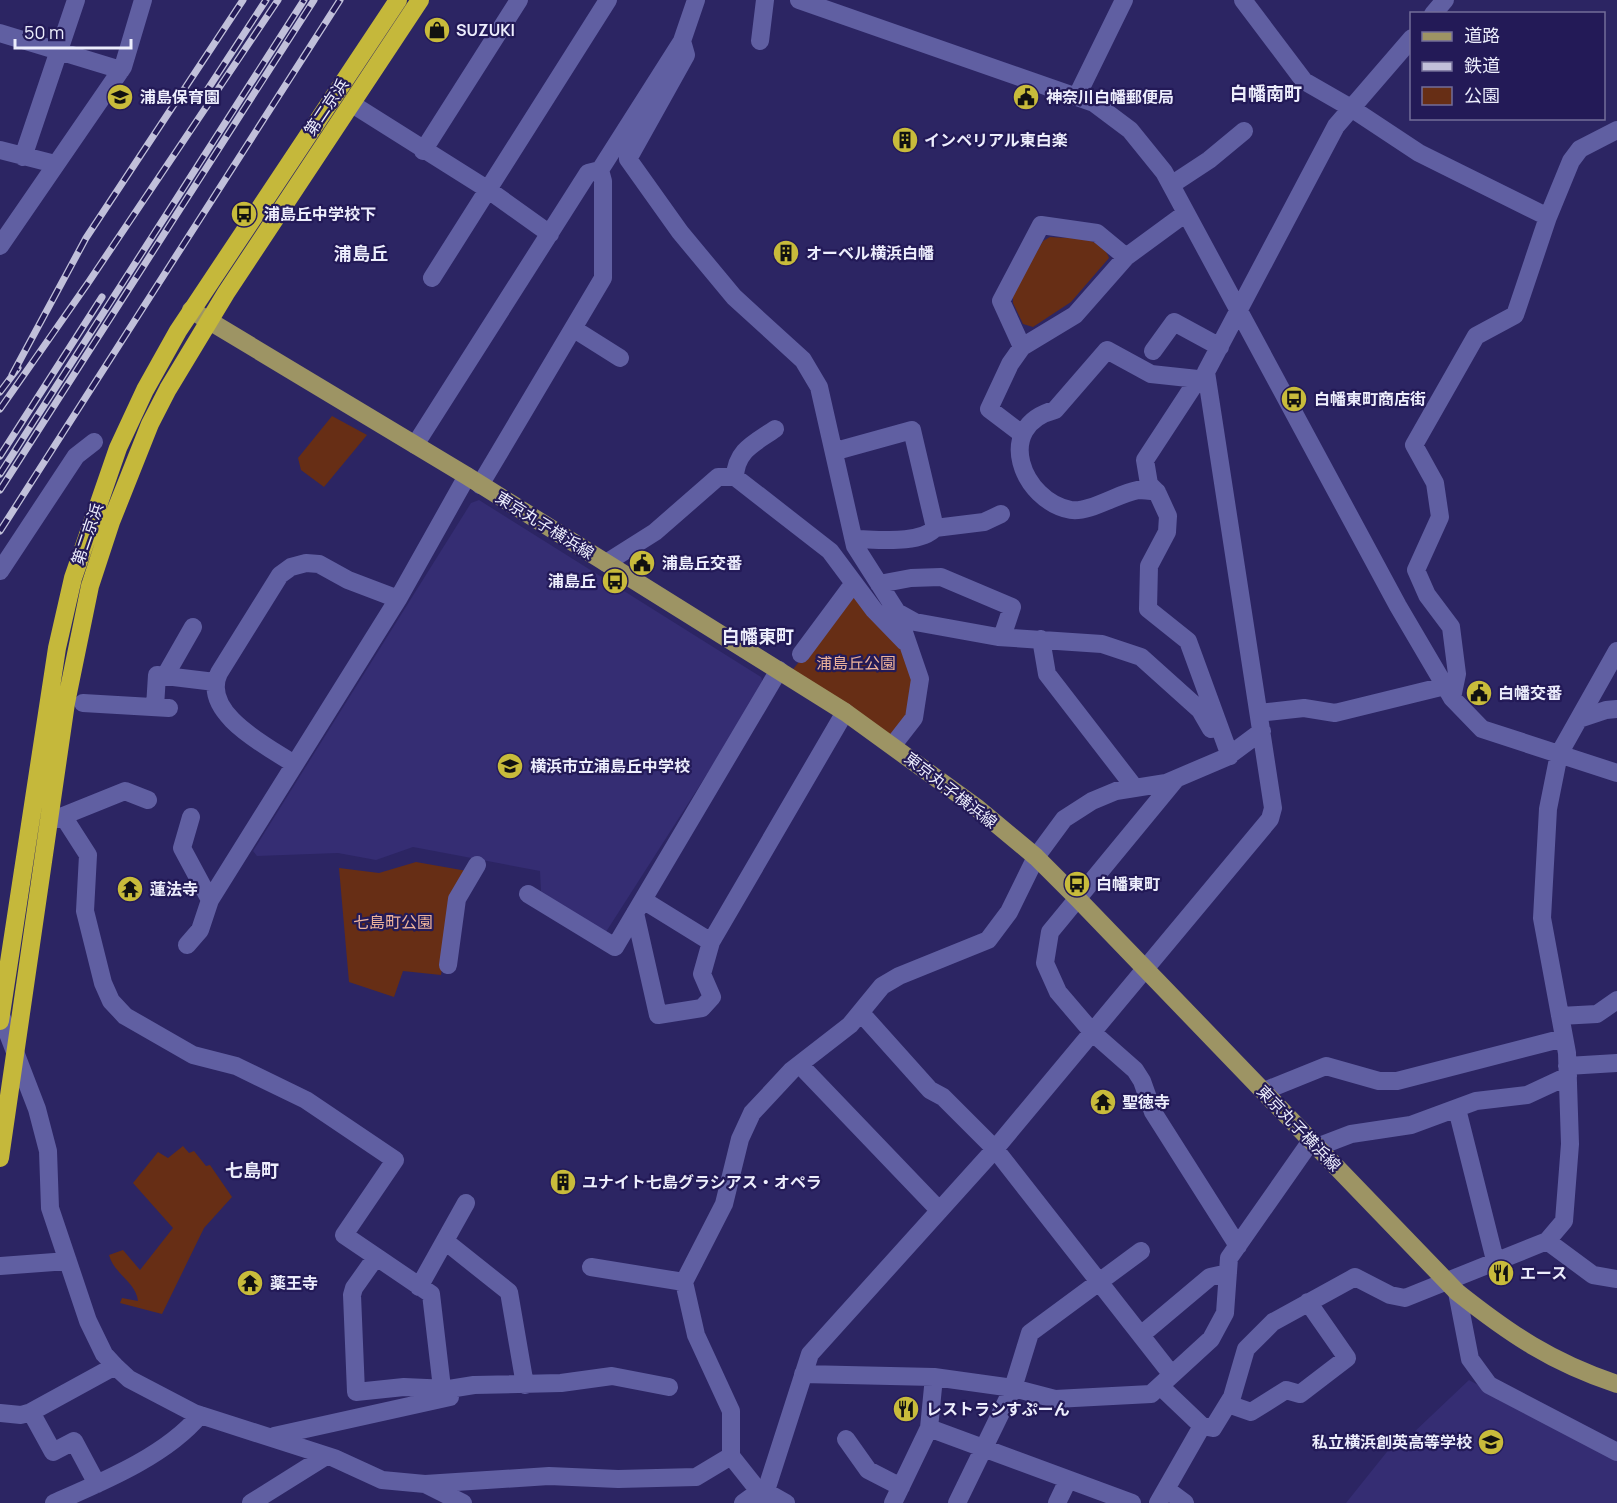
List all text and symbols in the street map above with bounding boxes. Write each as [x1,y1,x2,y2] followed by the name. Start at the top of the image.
[15,12,130,50] scale bar
[1410,12,1605,120] legend
[422,15,452,45] shop icon: SUZUKI
[456,19,515,41] place label: SUZUKI
[24,20,64,44] text: 50 m
[1464,23,1500,47] text: 道路
[1464,53,1500,77] text: 鉄道
[299,74,353,140] street label: 第二京浜
[1230,81,1302,105] district label: 白幡南町
[105,82,135,112] school or university icon: 浦島保育園
[1011,82,1041,112] public building icon: 神奈川白幡郵便局
[1464,83,1500,107] text: 公園
[140,86,220,108] place label: 浦島保育園
[1046,86,1174,108] place label: 神奈川白幡郵便局
[890,125,920,155] building icon: インペリアル東白楽
[924,129,1068,151] place label: インペリアル東白楽
[229,199,259,229] bus stop icon: 浦島丘中学校下
[264,203,376,225] place label: 浦島丘中学校下
[771,238,801,268] building icon: オーベル横浜白幡
[334,241,388,265] district label: 浦島丘
[806,242,934,264] place label: オーベル横浜白幡
[1279,384,1309,414] bus stop icon: 白幡東町商店街
[1314,388,1426,410] place label: 白幡東町商店街
[492,486,598,564] street label: 東京丸子横浜線
[66,500,108,568] street label: 第二京浜
[627,548,657,578] public building icon: 浦島丘交番
[662,552,742,574] place label: 浦島丘交番
[600,566,630,596] bus stop icon: 浦島丘
[548,570,596,592] place label: 浦島丘
[722,624,794,648] district label: 白幡東町
[816,652,896,674] park label: 浦島丘公園
[1464,678,1494,708] public building icon: 白幡交番
[1498,682,1562,704] place label: 白幡交番
[900,747,1002,833] street label: 東京丸子横浜線
[495,751,525,781] school or university icon: 横浜市立浦島丘中学校
[530,755,690,777] place label: 横浜市立浦島丘中学校
[1062,869,1092,899] bus stop icon: 白幡東町
[1096,873,1160,895] place label: 白幡東町
[115,874,145,904] temple icon: 蓮法寺
[150,878,198,900] place label: 蓮法寺
[353,911,433,933] park label: 七島町公園
[1252,1080,1346,1176] street label: 東京丸子横浜線
[1088,1087,1118,1117] temple icon: 聖徳寺
[1122,1091,1170,1113] place label: 聖徳寺
[225,1158,279,1182] district label: 七島町
[548,1167,578,1197] building icon: ユナイト七島グラシアス・オペラ
[582,1171,822,1193] place label: ユナイト七島グラシアス・オペラ
[1486,1258,1516,1288] restaurant icon: エース
[1520,1262,1567,1284] place label: エース
[235,1268,265,1298] temple icon: 薬王寺
[270,1272,318,1294] place label: 薬王寺
[891,1394,921,1424] restaurant icon: レストランすぷーん
[926,1398,1070,1420] place label: レストランすぷーん
[1476,1427,1506,1457] school or university icon: 私立横浜創英高等学校
[1312,1431,1472,1453] place label: 私立横浜創英高等学校

